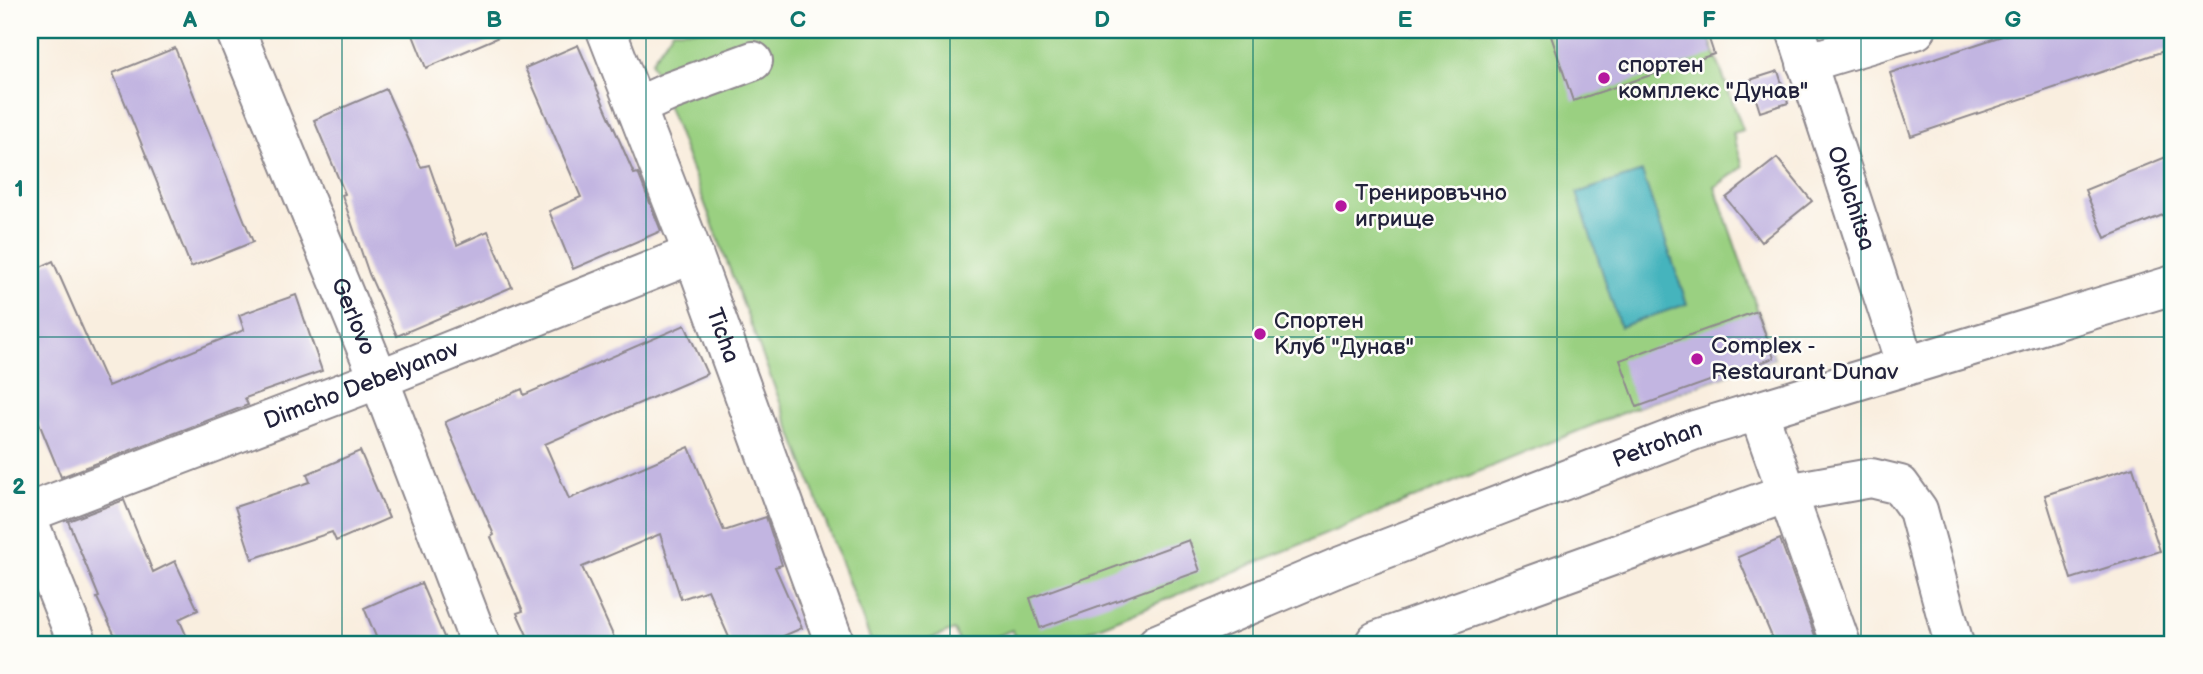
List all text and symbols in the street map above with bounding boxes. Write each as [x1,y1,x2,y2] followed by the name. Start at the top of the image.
[182,6,198,34] text: A
[486,6,502,34] text: B
[790,6,806,34] text: C
[1094,6,1110,34] text: D
[1398,6,1413,34] text: E
[1702,6,1716,34] text: F
[2005,6,2022,34] text: G
[1618,51,1808,105] place label: спортен комплекс "Дунав"
[1596,70,1612,86] marker: спортен комплекс "Дунав"
[1821,142,1881,254] street label: Okolchitsa
[14,175,24,203] text: 1
[1355,179,1507,233] place label: Тренировъчно игрище
[1333,198,1349,214] marker: Тренировъчно игрище
[325,274,382,359] street label: Gerlovo
[700,304,745,367] street label: Ticha
[1274,307,1414,361] place label: Спортен Клуб "Дунав"
[1252,326,1268,342] marker: Спортен Клуб "Дунав"
[1711,332,1899,386] place label: Complex - Restaurant Dunav
[260,334,464,436] street label: Dimcho Debelyanov
[1689,351,1705,367] marker: Complex - Restaurant Dunav
[1609,415,1706,474] street label: Petrohan
[12,473,26,501] text: 2

